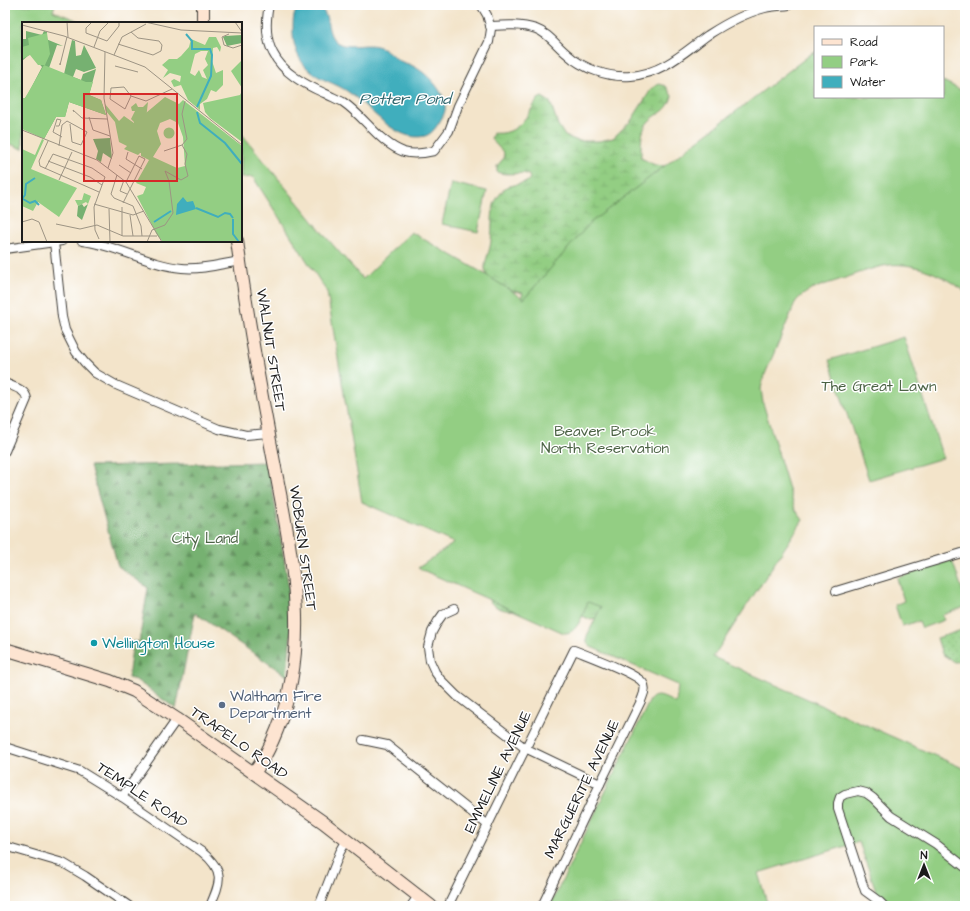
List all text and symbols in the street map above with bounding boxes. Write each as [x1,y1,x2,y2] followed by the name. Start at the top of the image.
[22,22,242,242] inset map
[814,26,944,98] legend
[850,34,878,51] text: Road
[850,54,878,71] text: Park
[850,74,886,91] text: Water
[359,88,454,110] water label: Potter Pond
[251,287,291,414] street label: WALNUT STREET
[821,376,937,397] park label: The Great Lawn
[541,421,670,459] park label: Beaver Brook North Reservation
[284,484,322,613] street label: WOBURN STREET
[172,528,239,550] park label: City Land
[102,633,215,655] place label: Wellington House
[89,638,99,648] marker: Wellington House
[230,686,322,724] place label: Waltham Fire Department
[217,700,227,710] marker: Waltham Fire Department
[186,702,292,785] street label: TRAPELO ROAD
[459,707,537,837] street label: EMMELINE AVENUE
[539,716,625,862] street label: MARGUERITE AVENUE
[92,757,192,833] street label: TEMPLE ROAD
[904,845,944,885] north arrow
[921,848,928,863] text: N

